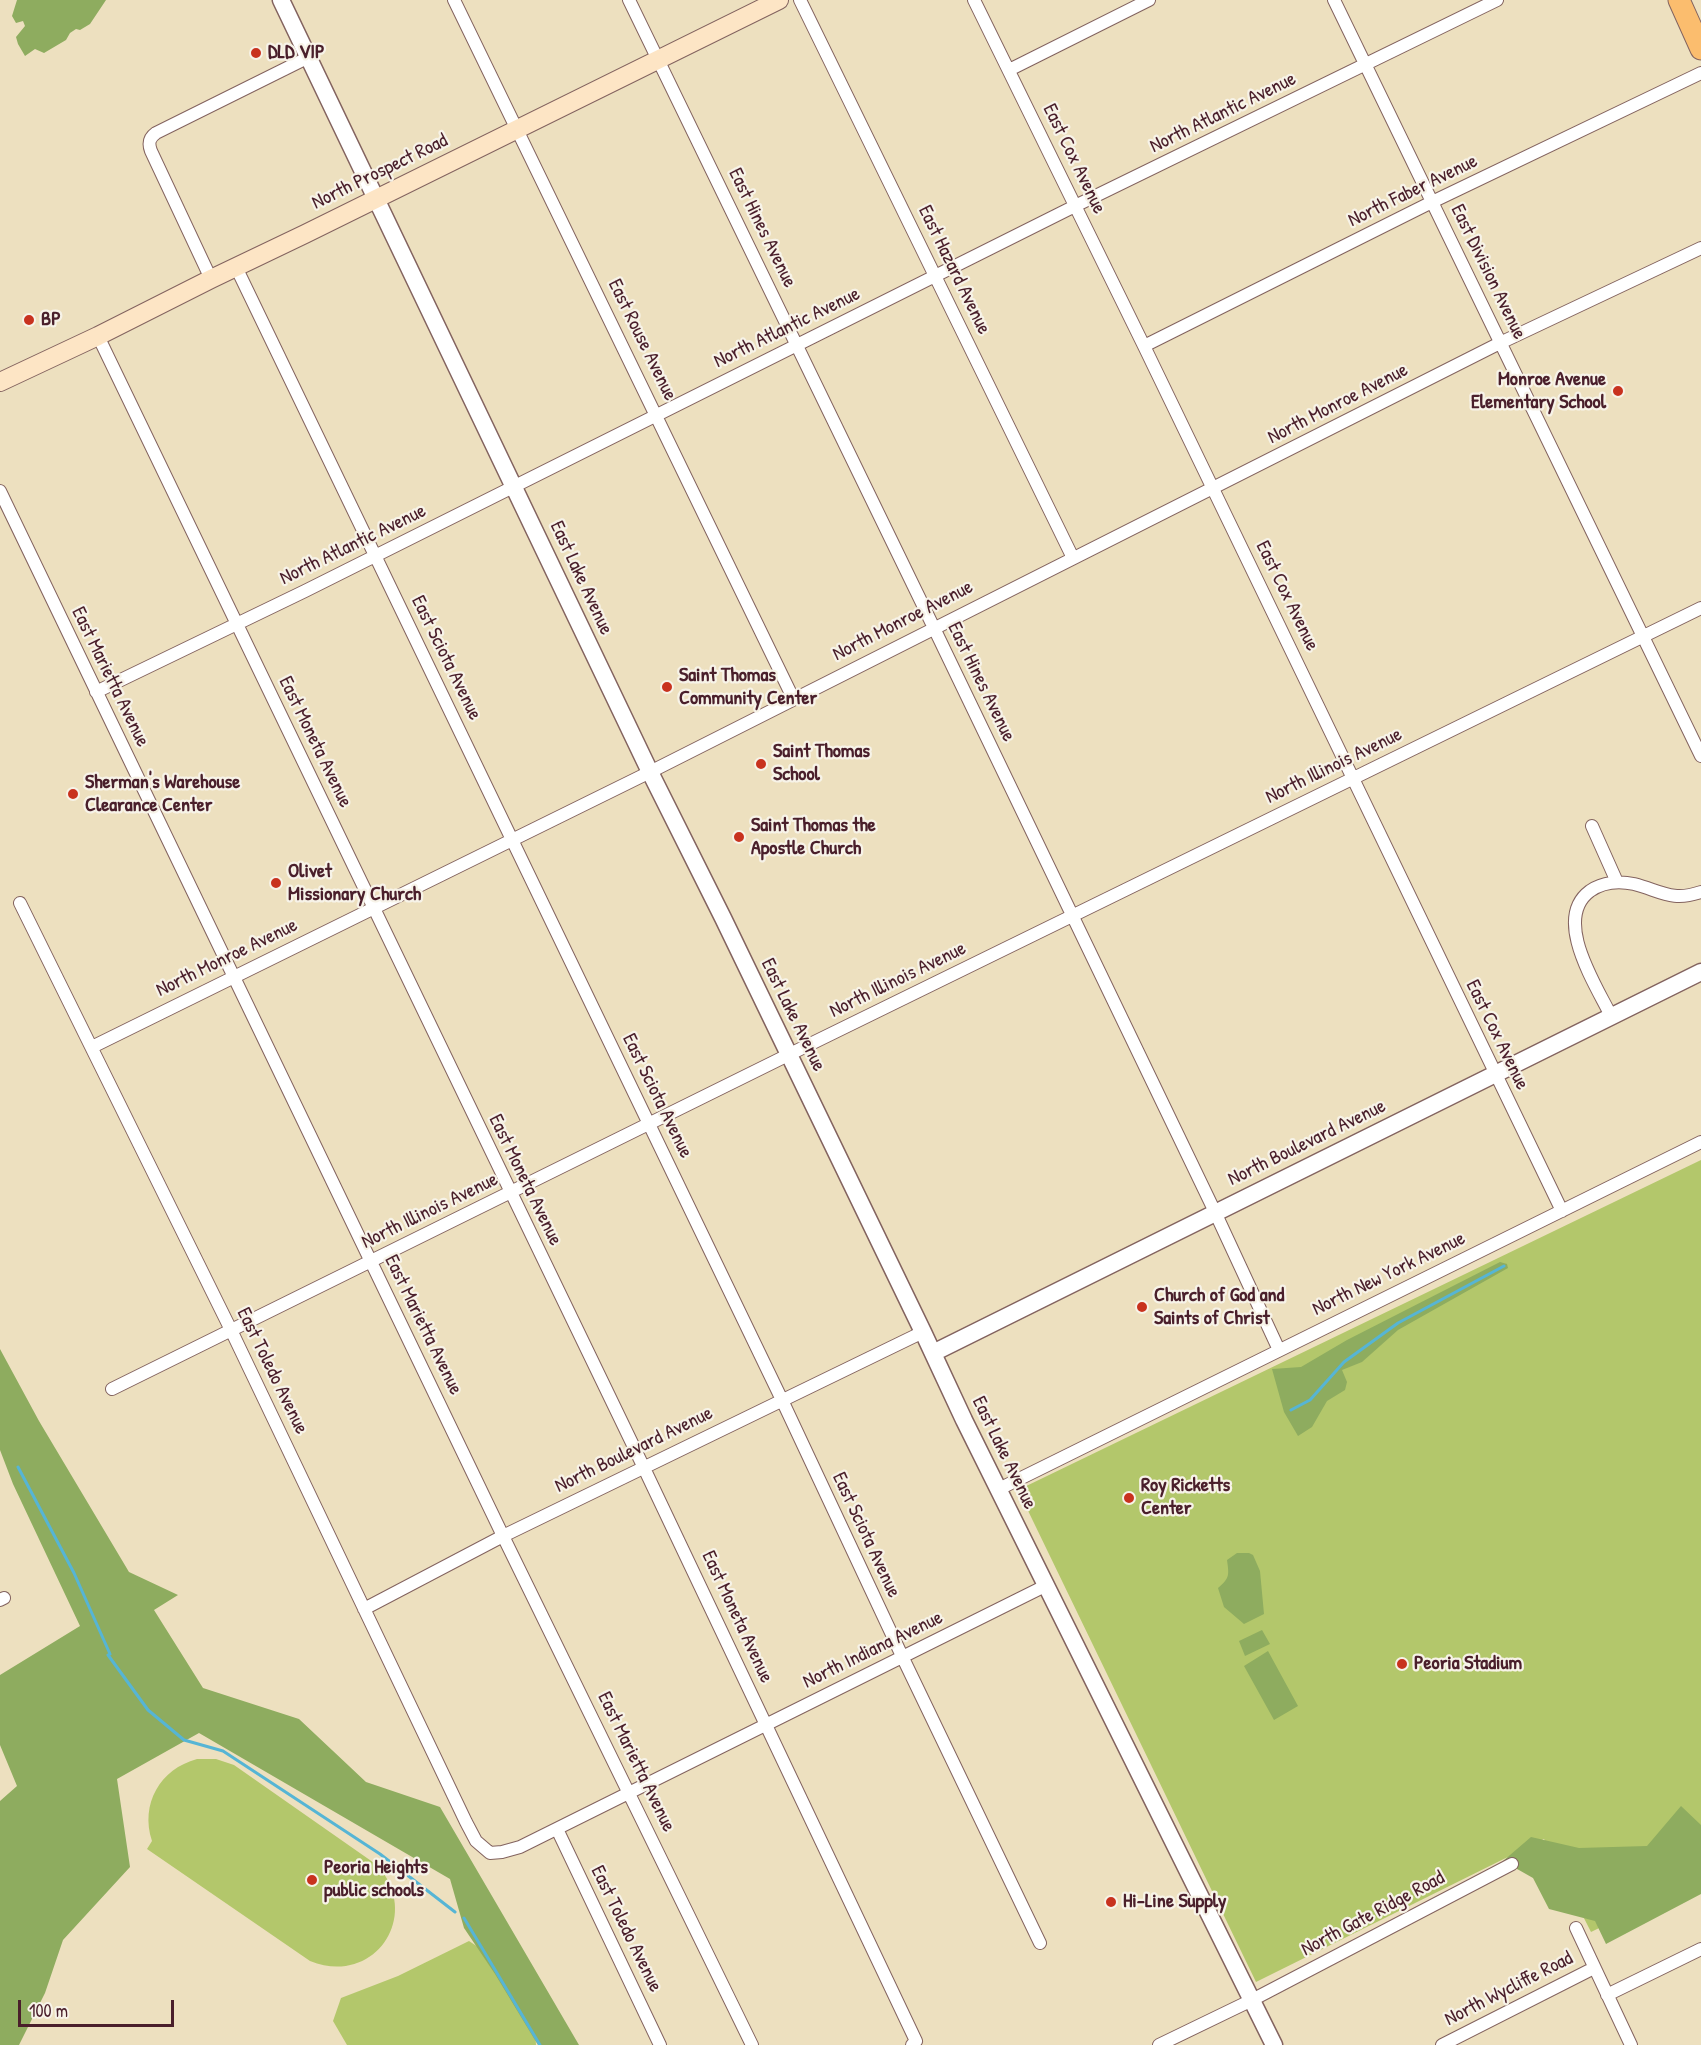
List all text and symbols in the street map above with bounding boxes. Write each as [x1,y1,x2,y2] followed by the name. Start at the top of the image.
[268,41,325,65] place label: DLD VIP
[249,46,263,60] marker: DLD VIP
[1146,67,1300,159] street label: North Atlantic Avenue
[1037,100,1111,218] street label: East Cox Avenue
[308,129,452,215] street label: North Prospect Road
[1344,149,1482,233] street label: North Faber Avenue
[723,164,801,292] street label: East Hines Avenue
[1445,201,1531,343] street label: East Division Avenue
[912,202,996,338] street label: East Hazard Avenue
[602,275,682,405] street label: East Rouse Avenue
[710,282,864,374] street label: North Atlantic Avenue
[41,308,61,332] place label: BP
[22,313,36,327] marker: BP
[1264,358,1412,450] street label: North Monroe Avenue
[1471,368,1606,415] place label: Monroe Avenue Elementary School
[1611,384,1625,398] marker: Monroe Avenue Elementary School
[276,499,430,591] street label: North Atlantic Avenue
[544,517,618,639] street label: East Lake Avenue
[1250,537,1324,655] street label: East Cox Avenue
[829,575,977,667] street label: North Monroe Avenue
[406,592,486,724] street label: East Sciota Avenue
[66,603,154,751] street label: East Marietta Avenue
[942,618,1020,746] street label: East Hines Avenue
[679,664,817,711] place label: Saint Thomas Community Center
[273,673,357,811] street label: East Moneta Avenue
[660,680,674,694] marker: Saint Thomas Community Center
[1262,723,1406,809] street label: North Illinois Avenue
[773,740,870,787] place label: Saint Thomas School
[754,757,768,771] marker: Saint Thomas School
[85,771,240,818] place label: Sherman's Warehouse Clearance Center
[66,787,80,801] marker: Sherman's Warehouse Clearance Center
[751,814,876,861] place label: Saint Thomas the Apostle Church
[732,830,746,844] marker: Saint Thomas the Apostle Church
[288,860,421,907] place label: Olivet Missionary Church
[269,876,283,890] marker: Olivet Missionary Church
[152,913,302,1003] street label: North Monroe Avenue
[826,937,970,1023] street label: North Illinois Avenue
[755,955,831,1075] street label: East Lake Avenue
[1460,976,1534,1094] street label: East Cox Avenue
[617,1030,697,1162] street label: East Sciota Avenue
[1224,1094,1390,1192] street label: North Boulevard Avenue
[483,1111,567,1249] street label: East Moneta Avenue
[358,1168,502,1254] street label: North Illinois Avenue
[1309,1227,1469,1321] street label: North New York Avenue
[379,1251,467,1399] street label: East Marietta Avenue
[1154,1284,1284,1331] place label: Church of God and Saints of Christ
[1135,1300,1149,1314] marker: Church of God and Saints of Christ
[231,1304,313,1438] street label: East Toledo Avenue
[966,1393,1042,1513] street label: East Lake Avenue
[551,1401,717,1499] street label: North Boulevard Avenue
[827,1469,905,1601] street label: East Sciota Avenue
[1141,1474,1230,1521] place label: Roy Ricketts Center
[1122,1491,1136,1505] marker: Roy Ricketts Center
[696,1547,778,1687] street label: East Moneta Avenue
[799,1606,947,1694] street label: North Indiana Avenue
[1414,1652,1522,1676] place label: Peoria Stadium
[1395,1657,1409,1671] marker: Peoria Stadium
[592,1688,680,1836] street label: East Marietta Avenue
[324,1856,428,1903] place label: Peoria Heights public schools
[585,1862,667,1996] street label: East Toledo Avenue
[1297,1866,1449,1962] street label: North Gate Ridge Road
[305,1873,319,1887] marker: Peoria Heights public schools
[1123,1890,1227,1914] place label: Hi-Line Supply
[1104,1895,1118,1909] marker: Hi-Line Supply
[1441,1946,1577,2032] street label: North Wycliffe Road
[21,1988,177,2026] scale bar
[29,1998,68,2023] text: 100 m

